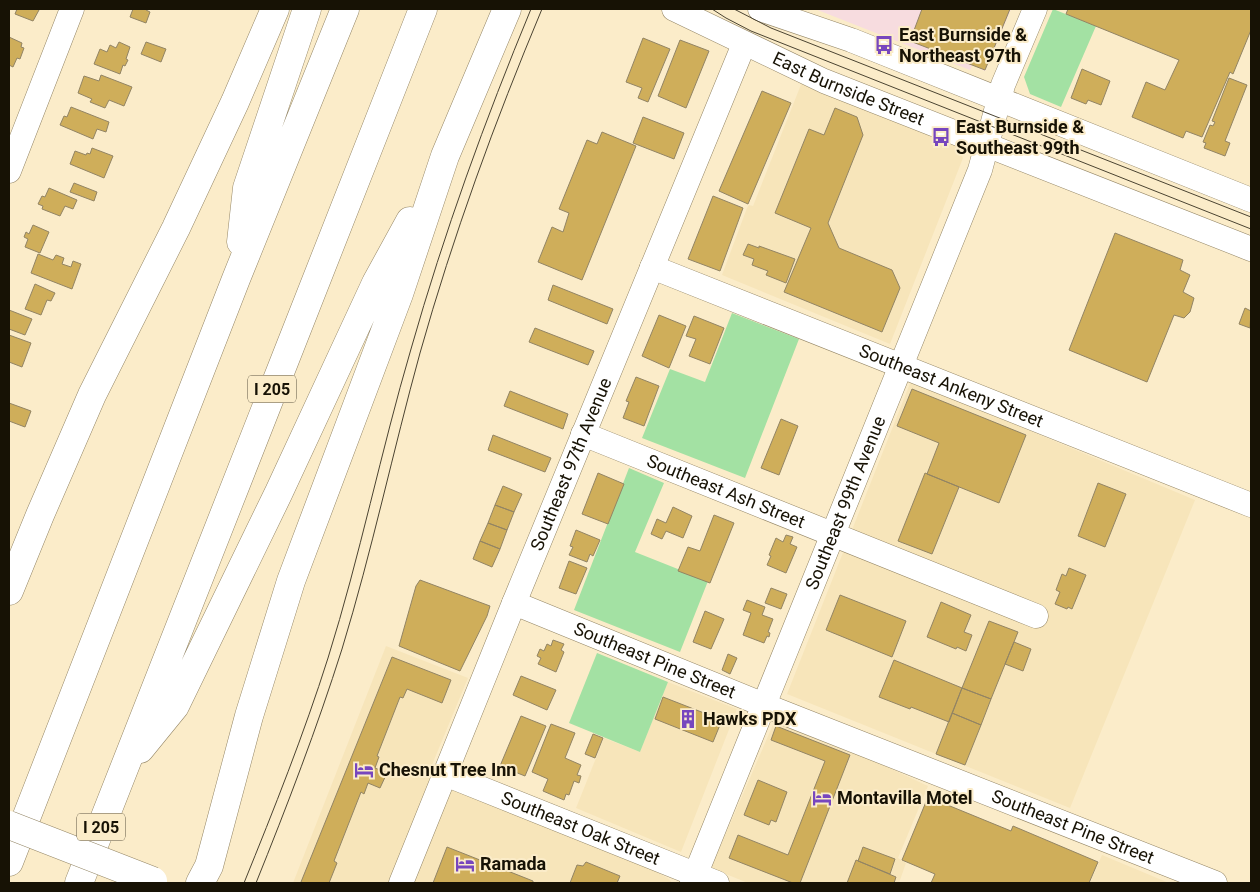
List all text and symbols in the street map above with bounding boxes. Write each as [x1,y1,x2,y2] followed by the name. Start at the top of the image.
[899,24,1027,66] place label: East Burnside & Northeast 97th
[873,34,895,56] bus stop icon: East Burnside & Northeast 97th
[770,47,927,129] street label: East Burnside Street
[956,116,1084,158] place label: East Burnside & Southeast 99th
[930,126,952,148] bus stop icon: East Burnside & Southeast 99th
[856,339,1047,431] street label: Southeast Ankeny Street
[526,374,616,554] street label: Southeast 97th Avenue
[248,376,296,402] road number: I 205
[801,413,889,592] street label: Southeast 99th Avenue
[644,450,808,532] street label: Southeast Ash Street
[571,618,739,702] street label: Southeast Pine Street
[677,708,699,730] building icon: Hawks PDX
[703,708,797,729] place label: Hawks PDX
[353,759,375,781] hotel icon: Chesnut Tree Inn
[379,759,516,780] place label: Chesnut Tree Inn
[989,785,1157,868] street label: Southeast Pine Street
[498,787,663,869] street label: Southeast Oak Street
[811,787,833,809] hotel icon: Montavilla Motel
[837,787,973,808] place label: Montavilla Motel
[77,814,125,840] road number: I 205
[454,853,476,875] hotel icon: Ramada
[480,853,547,874] place label: Ramada

